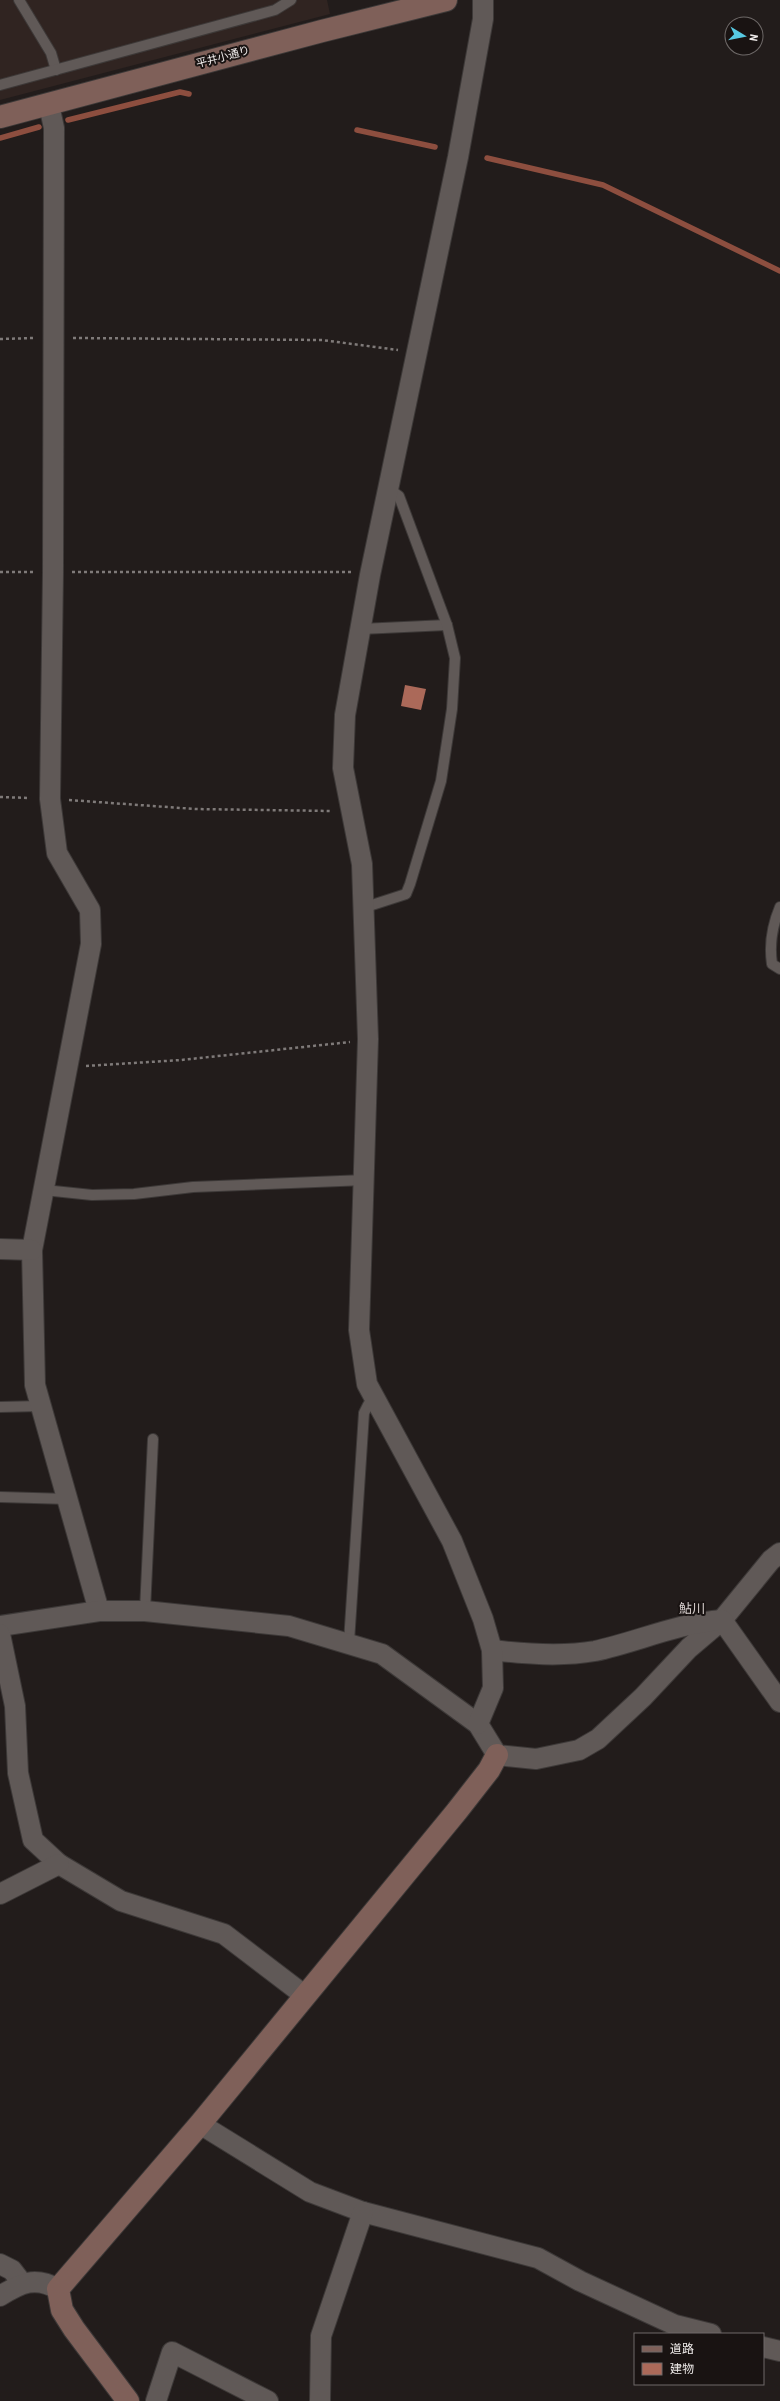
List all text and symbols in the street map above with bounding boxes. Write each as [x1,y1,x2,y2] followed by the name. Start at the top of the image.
[724,16,764,56] north arrow
[746,33,760,42] text: N
[195,44,251,70] street label: 平井小通り
[679,1601,705,1616] district label: 鮎川
[634,2333,764,2385] legend
[670,2342,694,2356] text: 道路
[670,2362,694,2376] text: 建物

